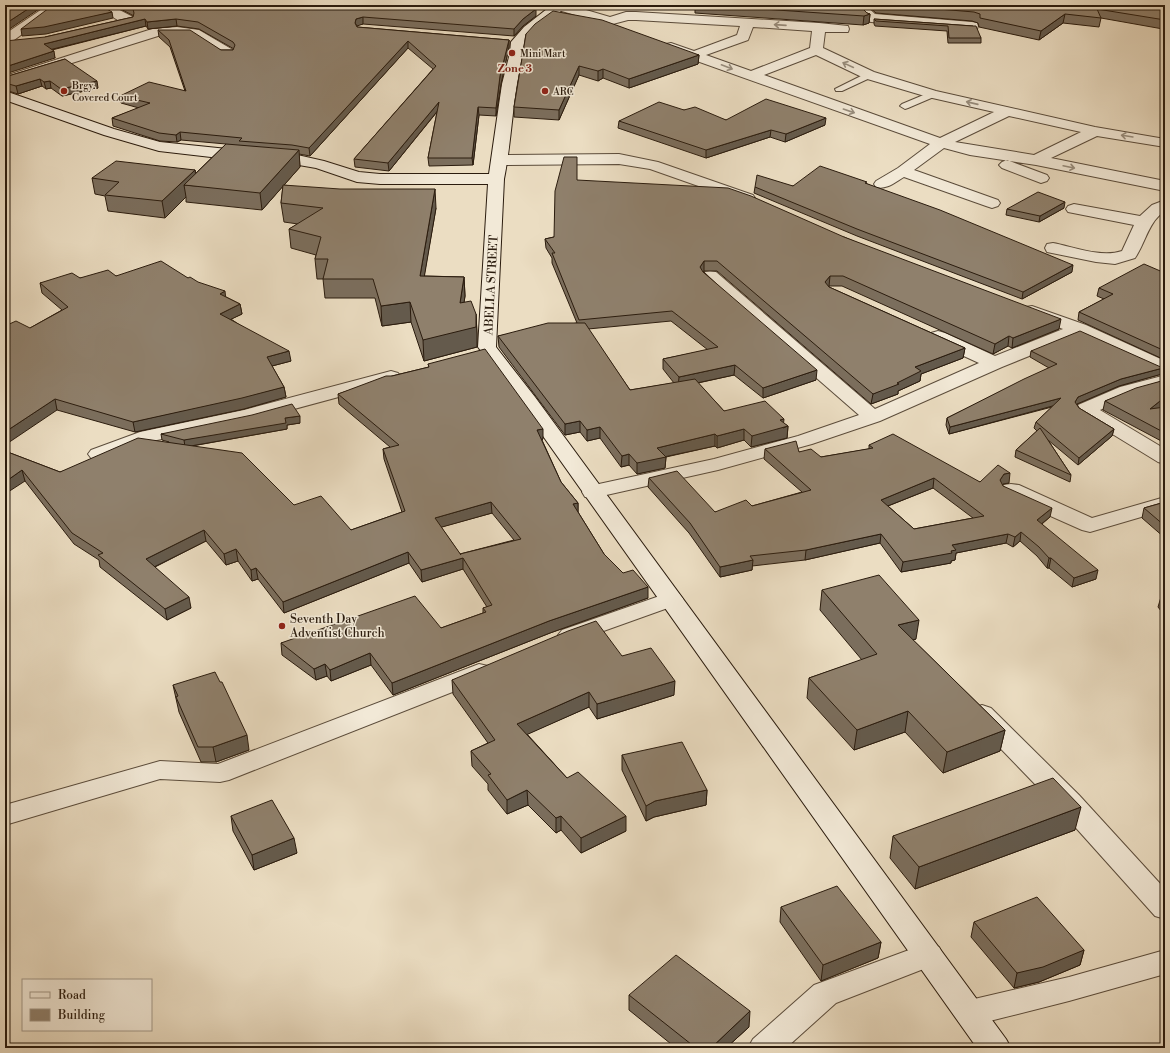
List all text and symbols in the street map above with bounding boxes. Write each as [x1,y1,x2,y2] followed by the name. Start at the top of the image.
[774,21,787,28] one-way arrow
[507,48,517,58] marker: Mini Mart
[520,48,566,60] place label: Mini Mart
[842,61,854,68] one-way arrow
[498,62,533,76] district label: Zone 3
[720,64,732,72] one-way arrow
[71,80,138,104] place label: Brgy. Covered Court
[59,86,69,96] marker: Brgy. Covered Court
[540,86,550,96] marker: ARC
[552,86,574,98] place label: ARC
[966,98,979,106] one-way arrow
[842,108,855,115] one-way arrow
[1120,132,1133,140] one-way arrow
[1063,163,1076,171] one-way arrow
[481,234,502,337] street label: ABELLA STREET
[289,612,385,641] place label: Seventh Day Adventist Church
[277,621,287,631] marker: Seventh Day Adventist Church
[22,979,152,1031] legend
[58,988,86,1003] text: Road
[57,1008,106,1023] text: Building

